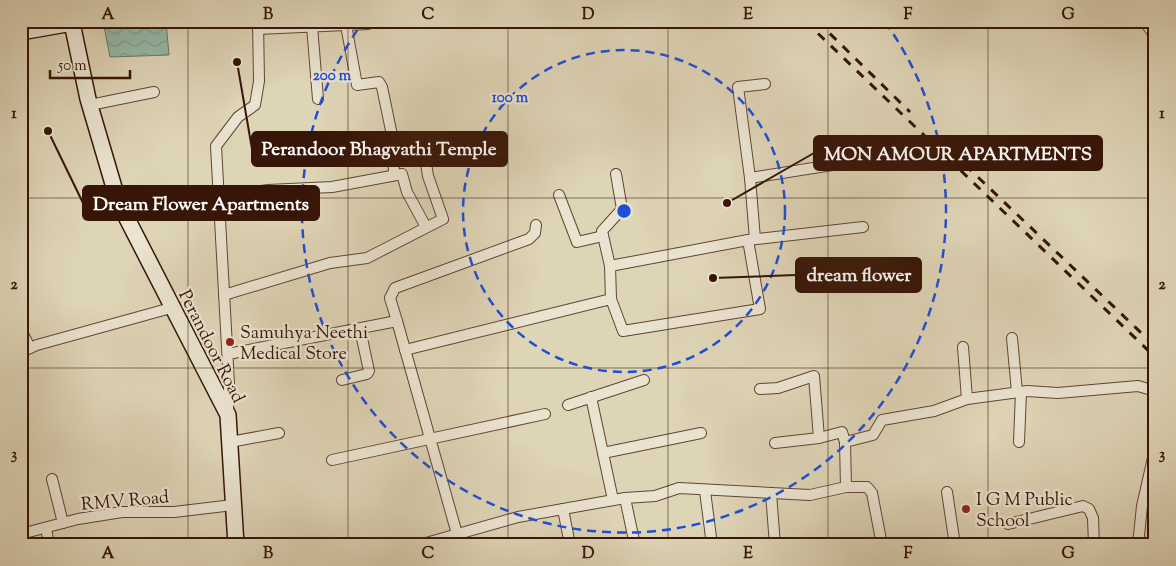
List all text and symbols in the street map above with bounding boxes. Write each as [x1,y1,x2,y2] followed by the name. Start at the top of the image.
[102,4,115,27] text: A
[263,4,273,27] text: B
[422,4,435,27] text: C
[582,4,595,27] text: D
[743,4,753,27] text: E
[904,4,913,27] text: F
[1061,4,1075,27] text: G
[50,48,130,80] scale bar
[57,56,87,77] text: 50 m
[313,66,352,87] text: 200 m
[492,88,529,109] text: 100 m
[11,103,17,126] text: 1
[1159,103,1165,126] text: 1
[252,132,507,166] callout: Perandoor Bhagvathi Temple
[814,136,1102,170] callout: MON AMOUR APARTMENTS
[261,137,497,164] text: Perandoor Bhagvathi Temple
[824,142,1092,169] text: MON AMOUR APARTMENTS
[83,186,319,220] callout: Dream Flower Apartments
[93,192,310,219] text: Dream Flower Apartments
[615,202,633,220] centre of rings
[796,258,921,292] callout: dream flower
[807,263,912,290] text: dream flower
[10,274,18,297] text: 2
[1158,274,1166,297] text: 2
[170,286,250,408] street label: Perandoor Road
[240,321,368,368] place label: Samuhya Neethi Medical Store
[224,336,236,348] marker: Samuhya Neethi Medical Store
[11,444,18,467] text: 3
[1159,444,1166,467] text: 3
[80,485,170,519] street label: RMV Road
[976,488,1073,535] place label: I G M Public School
[960,503,972,515] marker: I G M Public School
[102,543,115,566] text: A
[263,543,273,566] text: B
[422,543,435,566] text: C
[582,543,595,566] text: D
[743,543,753,566] text: E
[904,543,913,566] text: F
[1061,543,1075,566] text: G

